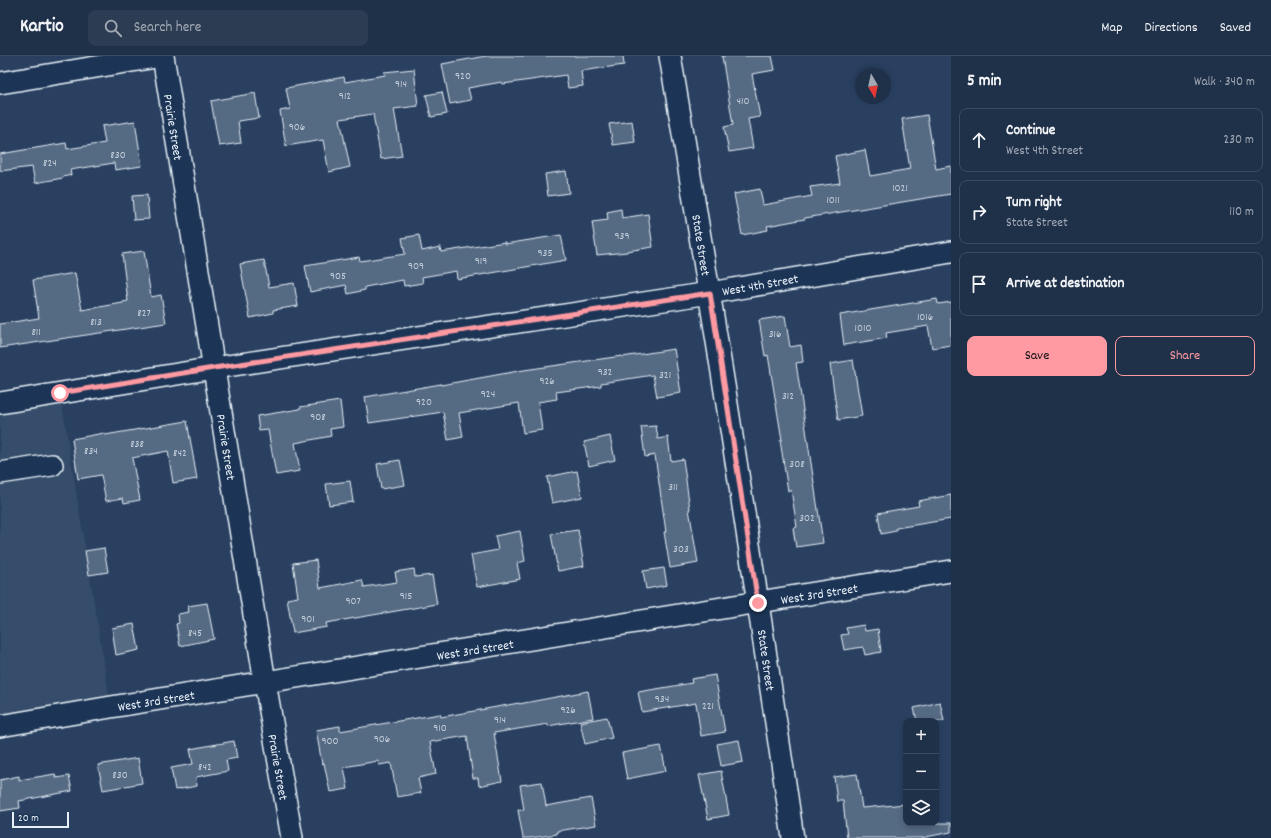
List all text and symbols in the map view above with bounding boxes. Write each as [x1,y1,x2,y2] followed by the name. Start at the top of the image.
[88,10,368,46] search box
[20,14,64,41] text: Kartio
[102,17,124,39] icon: search
[134,17,201,39] text: Search here
[1101,18,1123,38] text: Map
[1145,18,1198,38] text: Directions
[1220,18,1251,38] text: Saved
[855,68,891,104] north arrow
[455,69,471,85] house number: 920
[967,70,1001,94] text: 5 min
[1194,73,1255,92] text: Walk · 340 m
[395,77,407,93] house number: 914
[339,89,351,105] house number: 912
[157,93,186,162] street label: Prairie Street
[737,94,749,110] house number: 410
[289,120,305,136] house number: 906
[1006,120,1055,142] text: Continue
[968,129,990,151] icon: ahead
[1224,131,1254,150] text: 230 m
[1006,142,1083,161] text: West 4th Street
[110,148,126,164] house number: 830
[43,156,57,172] house number: 824
[892,181,908,197] house number: 1021
[1006,192,1062,214] text: Turn right
[826,193,840,209] house number: 1011
[968,201,990,223] icon: right
[1229,203,1254,222] text: 110 m
[685,213,714,278] street label: State Street
[1006,214,1068,233] text: State Street
[615,229,629,245] house number: 939
[537,246,553,262] house number: 935
[475,254,487,270] house number: 919
[408,259,424,275] house number: 909
[330,269,346,285] house number: 905
[721,270,800,303] street label: West 4th Street
[968,273,990,295] icon: arrive
[1006,273,1124,295] text: Arrive at destination
[137,306,151,322] house number: 827
[917,310,933,326] house number: 1016
[90,315,102,331] house number: 813
[855,321,871,337] house number: 1010
[31,325,41,341] house number: 811
[769,327,781,343] house number: 316
[967,336,1107,376] button: Save
[1115,336,1255,376] button: Share
[598,365,613,381] house number: 932
[659,368,671,384] house number: 321
[539,374,555,390] house number: 926
[51,384,69,402] route start
[481,387,495,403] house number: 924
[782,389,794,405] house number: 312
[416,395,432,411] house number: 920
[310,410,326,426] house number: 908
[210,413,239,482] street label: Prairie Street
[130,437,144,453] house number: 838
[84,444,98,460] house number: 834
[173,446,187,462] house number: 842
[789,457,805,473] house number: 308
[668,480,678,496] house number: 311
[799,511,815,527] house number: 302
[673,542,689,558] house number: 303
[780,580,859,611] street label: West 3rd Street
[400,589,412,605] house number: 915
[345,594,361,610] house number: 907
[749,594,767,612] route end
[301,612,315,628] house number: 901
[188,626,202,642] house number: 845
[751,628,778,692] street label: State Street
[436,636,515,667] street label: West 3rd Street
[117,687,196,718] street label: West 3rd Street
[655,692,669,708] house number: 934
[702,699,714,715] house number: 221
[560,703,576,719] house number: 926
[494,713,506,729] house number: 914
[903,718,939,826] map controls
[903,718,939,754] button: +
[433,721,447,737] house number: 910
[374,732,390,748] house number: 906
[261,733,292,802] street label: Prairie Street
[321,734,339,750] house number: 900
[903,754,939,790] button: −
[198,760,212,776] house number: 842
[112,768,128,784] house number: 830
[903,790,939,826] button: layers
[12,810,69,829] scale bar
[18,811,39,827] text: 20 m

